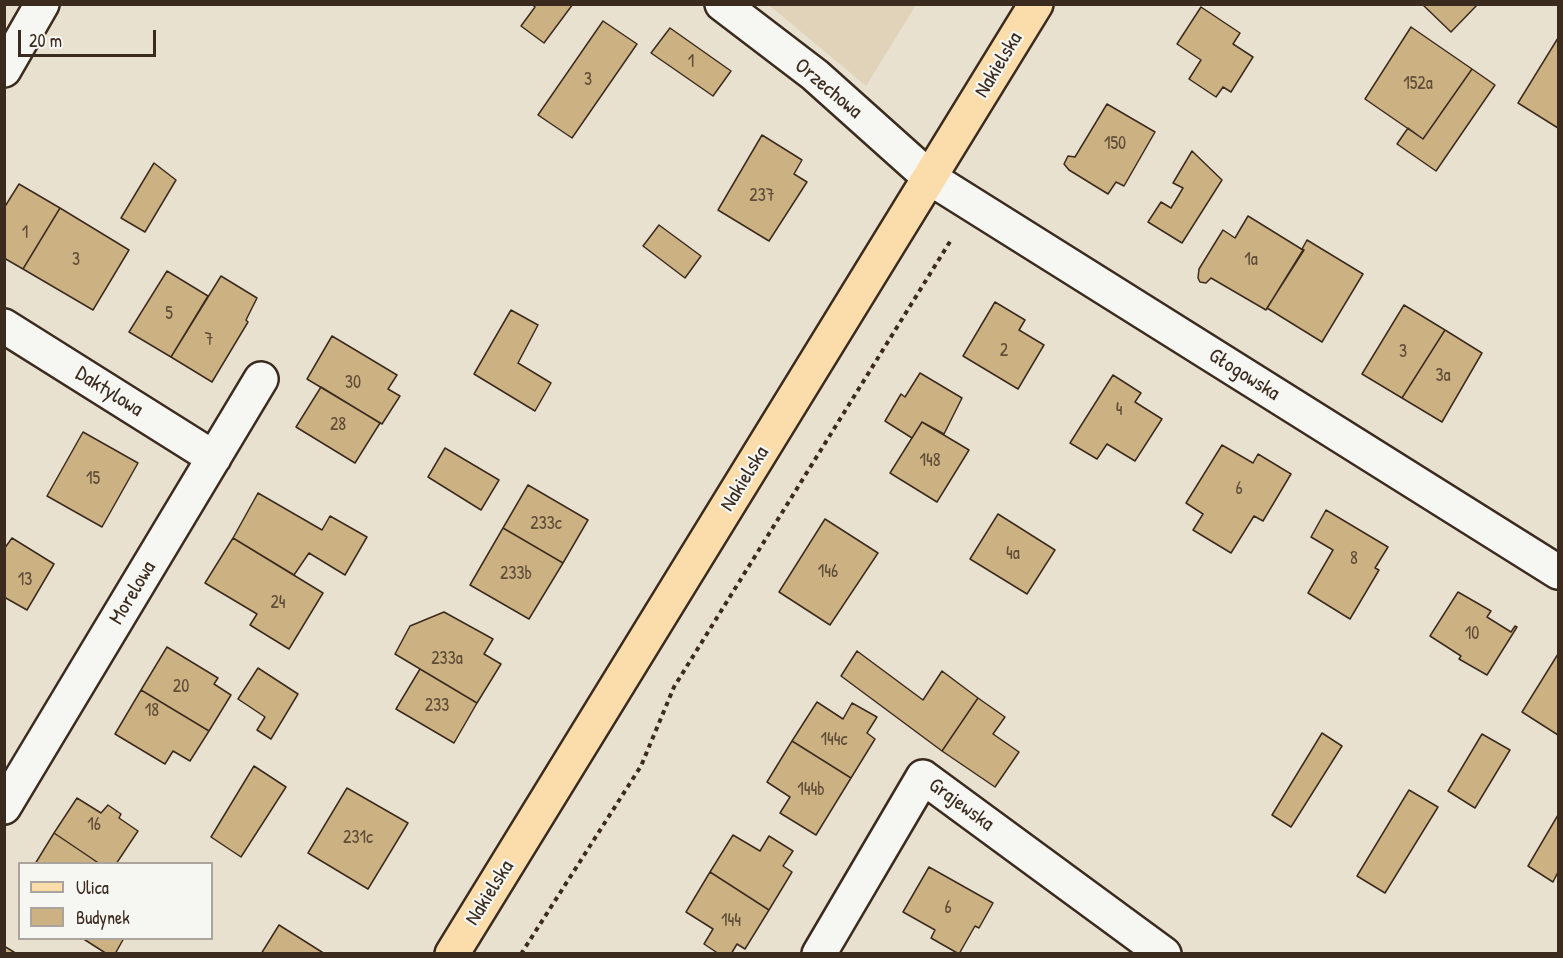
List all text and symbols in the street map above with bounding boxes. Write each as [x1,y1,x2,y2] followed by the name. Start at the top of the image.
[21,18,159,56] scale bar
[29,28,62,53] text: 20 m
[970,28,1028,102] street label: Nakielska
[688,51,694,73] house number: 1
[789,53,867,125] street label: Orzechowa
[584,69,592,91] house number: 3
[1403,73,1433,95] house number: 152a
[1104,133,1126,155] house number: 150
[749,185,775,207] house number: 237
[22,222,28,244] house number: 1
[72,249,80,271] house number: 3
[1244,249,1258,271] house number: 1a
[165,303,173,325] house number: 5
[205,329,213,351] house number: 7
[1000,340,1008,362] house number: 2
[1399,341,1407,363] house number: 3
[1204,343,1284,407] street label: Głogowska
[71,361,147,423] street label: Daktylowa
[1435,365,1451,387] house number: 3a
[345,372,361,394] house number: 30
[1116,399,1122,421] house number: 4
[330,414,346,436] house number: 28
[715,442,775,516] street label: Nakielska
[919,450,941,472] house number: 148
[86,468,100,490] house number: 15
[1235,478,1243,500] house number: 6
[530,513,562,535] house number: 233c
[1006,543,1020,565] house number: 4a
[1350,548,1358,570] house number: 8
[104,557,162,629] street label: Morelowa
[818,561,838,583] house number: 146
[500,563,532,585] house number: 233b
[18,569,32,591] house number: 13
[270,592,286,614] house number: 24
[1465,623,1479,645] house number: 10
[431,648,463,670] house number: 233a
[173,676,189,698] house number: 20
[425,695,449,717] house number: 233
[145,700,159,722] house number: 18
[820,729,848,751] house number: 144c
[923,773,999,837] street label: Grajewska
[797,779,825,801] house number: 144b
[87,814,101,836] house number: 16
[343,827,373,849] house number: 231c
[460,856,520,930] street label: Nakielska
[18,862,213,940] legend
[76,875,109,900] text: Ulica
[944,897,952,919] house number: 6
[76,905,130,930] text: Budynek
[721,910,741,932] house number: 144

